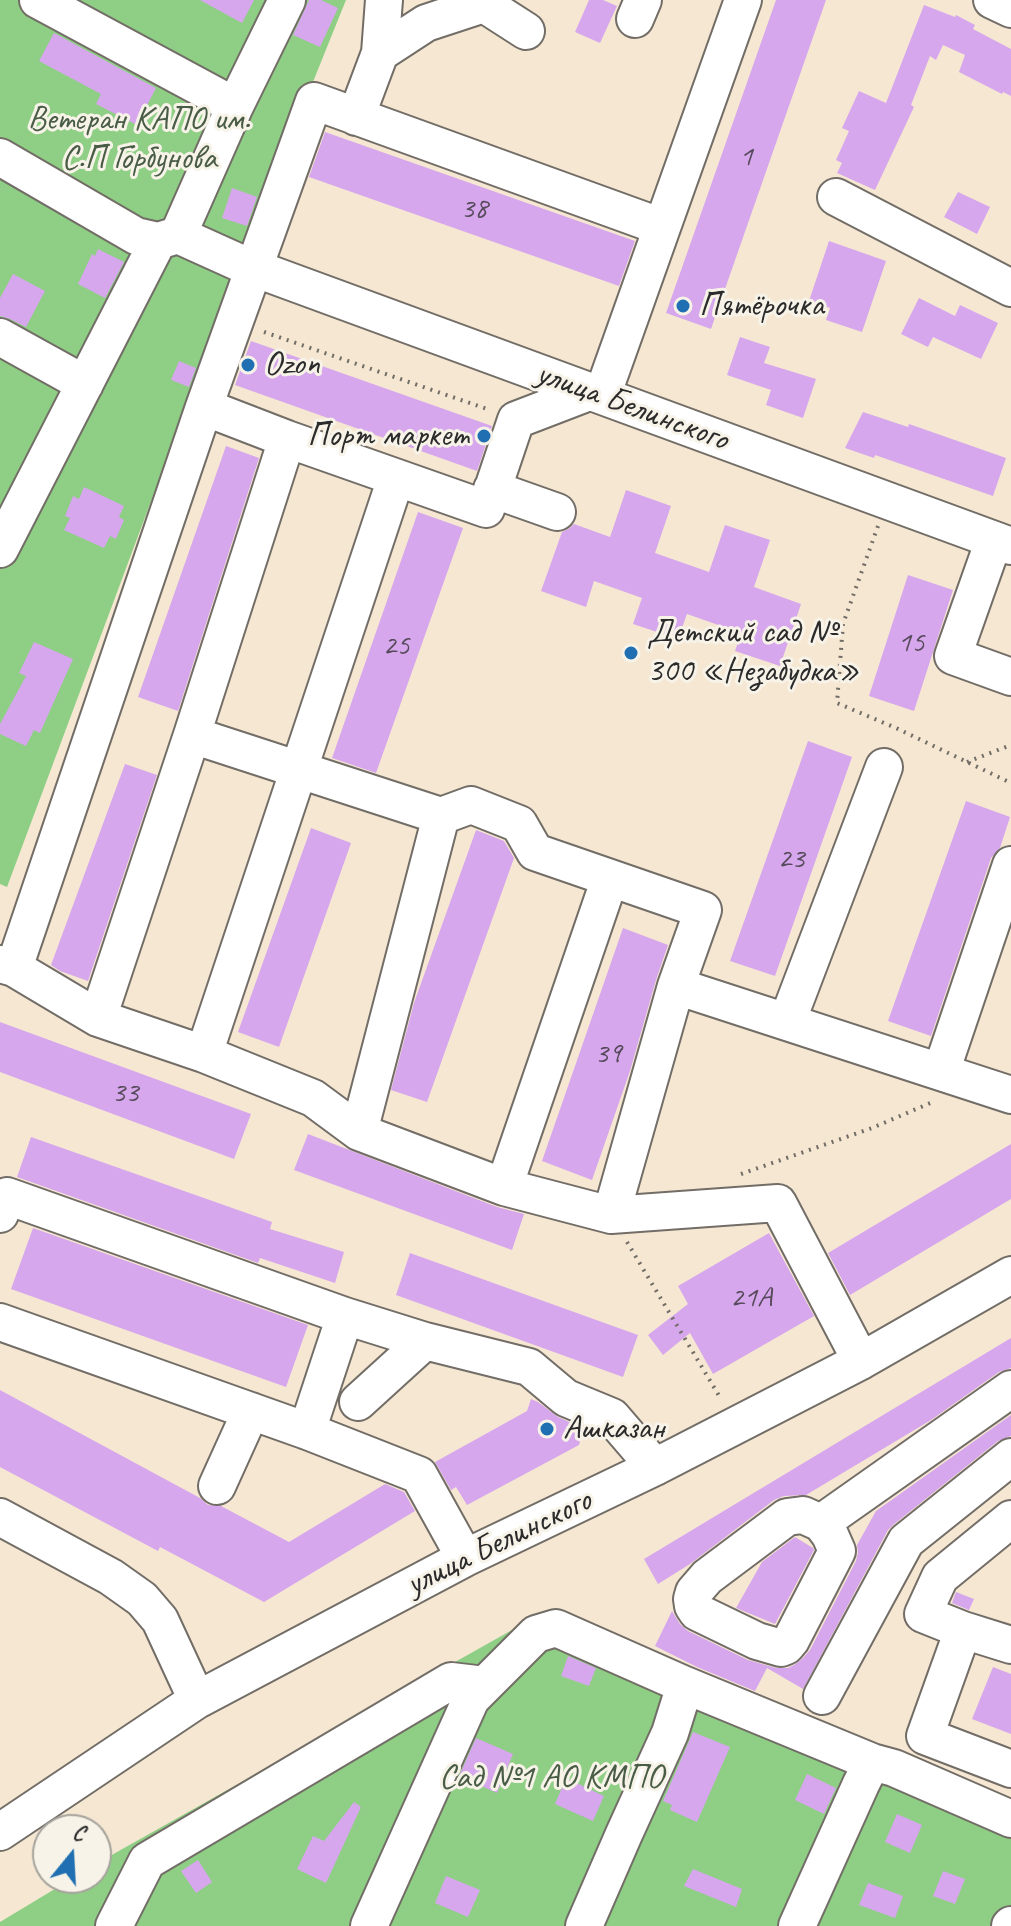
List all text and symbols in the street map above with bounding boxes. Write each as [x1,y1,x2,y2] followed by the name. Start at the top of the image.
[28,100,250,180] park label: Ветеран КАПО им. С.П Горбунова
[739,139,753,175] house number: 1
[461,191,487,227] house number: 38
[699,286,824,326] place label: Пятёрочка
[674,297,692,315] marker: Пятёрочка
[264,345,320,385] place label: Ozon
[531,353,733,461] street label: улица Белинского
[239,356,257,374] marker: Ozon
[307,416,468,456] place label: Порт маркет
[475,427,493,445] marker: Порт маркет
[647,613,860,692] place label: Детский сад № 300 «Незабудка»
[898,625,924,661] house number: 15
[383,628,409,664] house number: 25
[622,644,640,662] marker: Детский сад № 300 «Незабудка»
[778,841,804,877] house number: 23
[595,1036,621,1072] house number: 39
[112,1075,138,1111] house number: 33
[730,1280,772,1316] house number: 21А
[563,1409,665,1449] place label: Ашказан
[538,1420,556,1438] marker: Ашказан
[400,1481,598,1605] street label: улица Белинского
[439,1758,663,1798] park label: Сад №1 АО КМПО
[32,1814,112,1894] north arrow
[69,1818,88,1848] text: С

